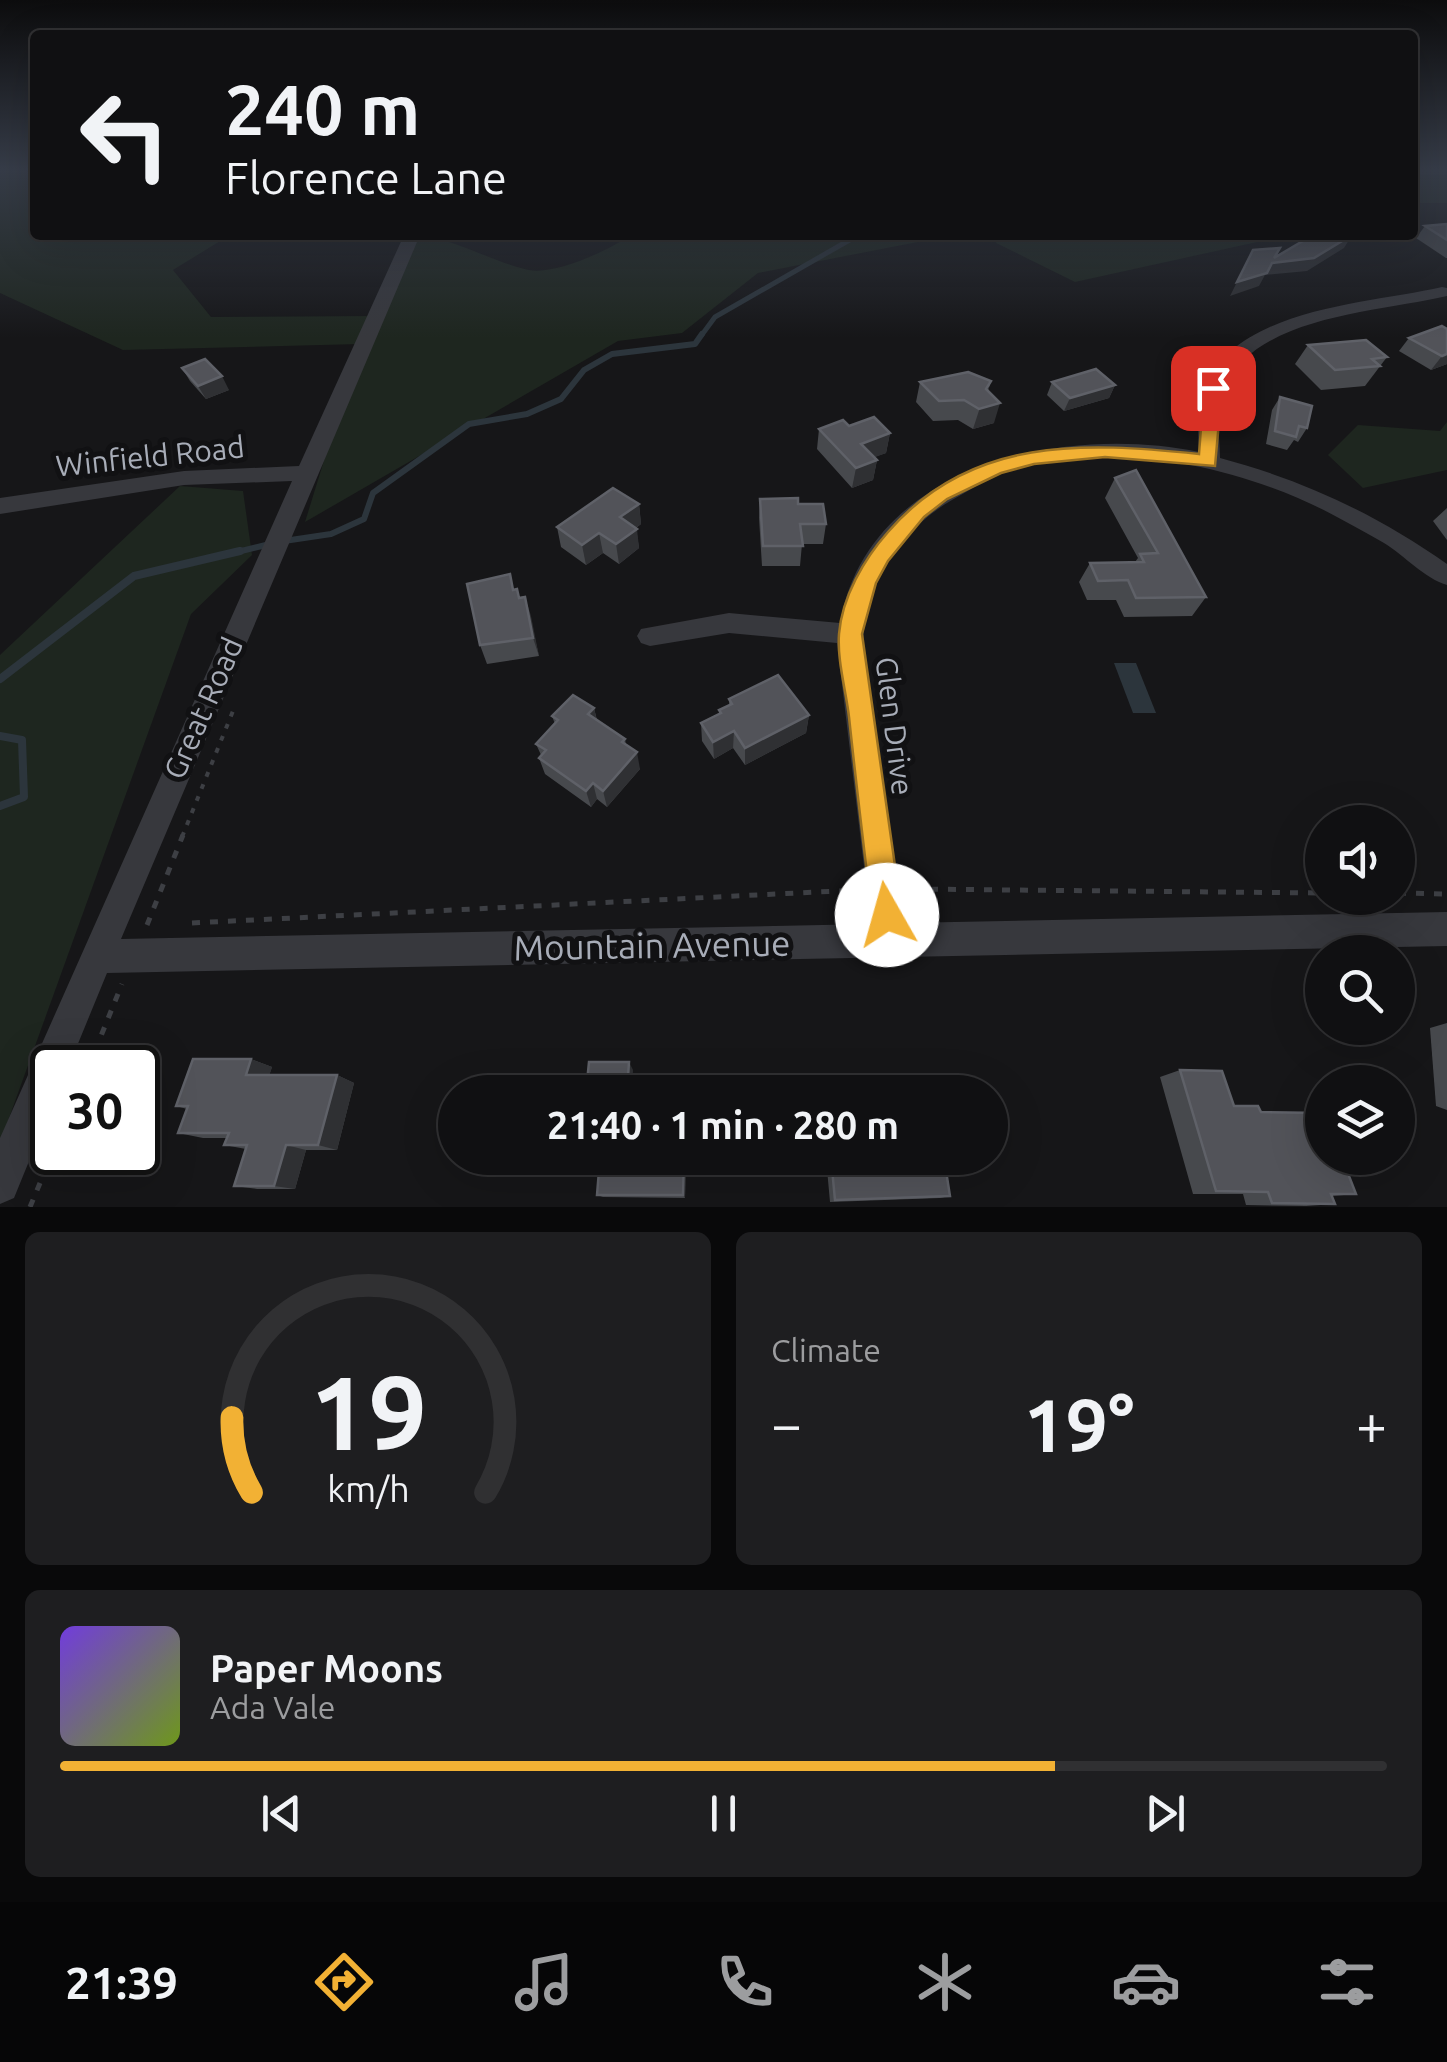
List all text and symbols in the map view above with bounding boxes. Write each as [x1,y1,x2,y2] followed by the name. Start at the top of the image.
[60,70,190,200] icon: left
[225,70,420,148] text: 240 m
[225,152,507,203] text: Florence Lane
[1171,346,1256,431] pin
[1186,361,1241,416] icon: arrive
[54,429,246,483] street label: Winfield Road
[157,632,249,784] street label: Great Road
[870,655,920,797] street label: Glen Drive
[1305,805,1415,1175] map controls
[1305,805,1415,915] button: sound
[835,863,939,967] position arrow
[513,923,791,967] street label: Mountain Avenue
[1305,935,1415,1045] button: search
[30,1045,160,1175] speed limit sign: 30
[1305,1065,1415,1175] button: layers
[547,1104,899,1146] text: 21:40 · 1 min · 280 m
[771,1332,881,1368] text: Climate
[309,1353,427,1470] text: 19
[1023,1382,1135,1466] text: 19°
[771,1393,802,1454] text: −
[1356,1393,1387,1454] text: +
[327,1469,409,1509] text: km/h
[210,1647,443,1689] text: Paper Moons
[210,1689,336,1725] text: Ada Vale
[254,1786,309,1841] icon: previous
[696,1786,751,1841] icon: pause
[1138,1786,1193,1841] icon: next
[309,1947,379,2017] icon: directions
[509,1947,579,2017] icon: music
[710,1947,780,2017] icon: phone
[910,1947,980,2017] icon: climate
[1111,1947,1181,2017] icon: car
[1312,1947,1382,2017] icon: filters
[65,1957,178,2008] text: 21:39

